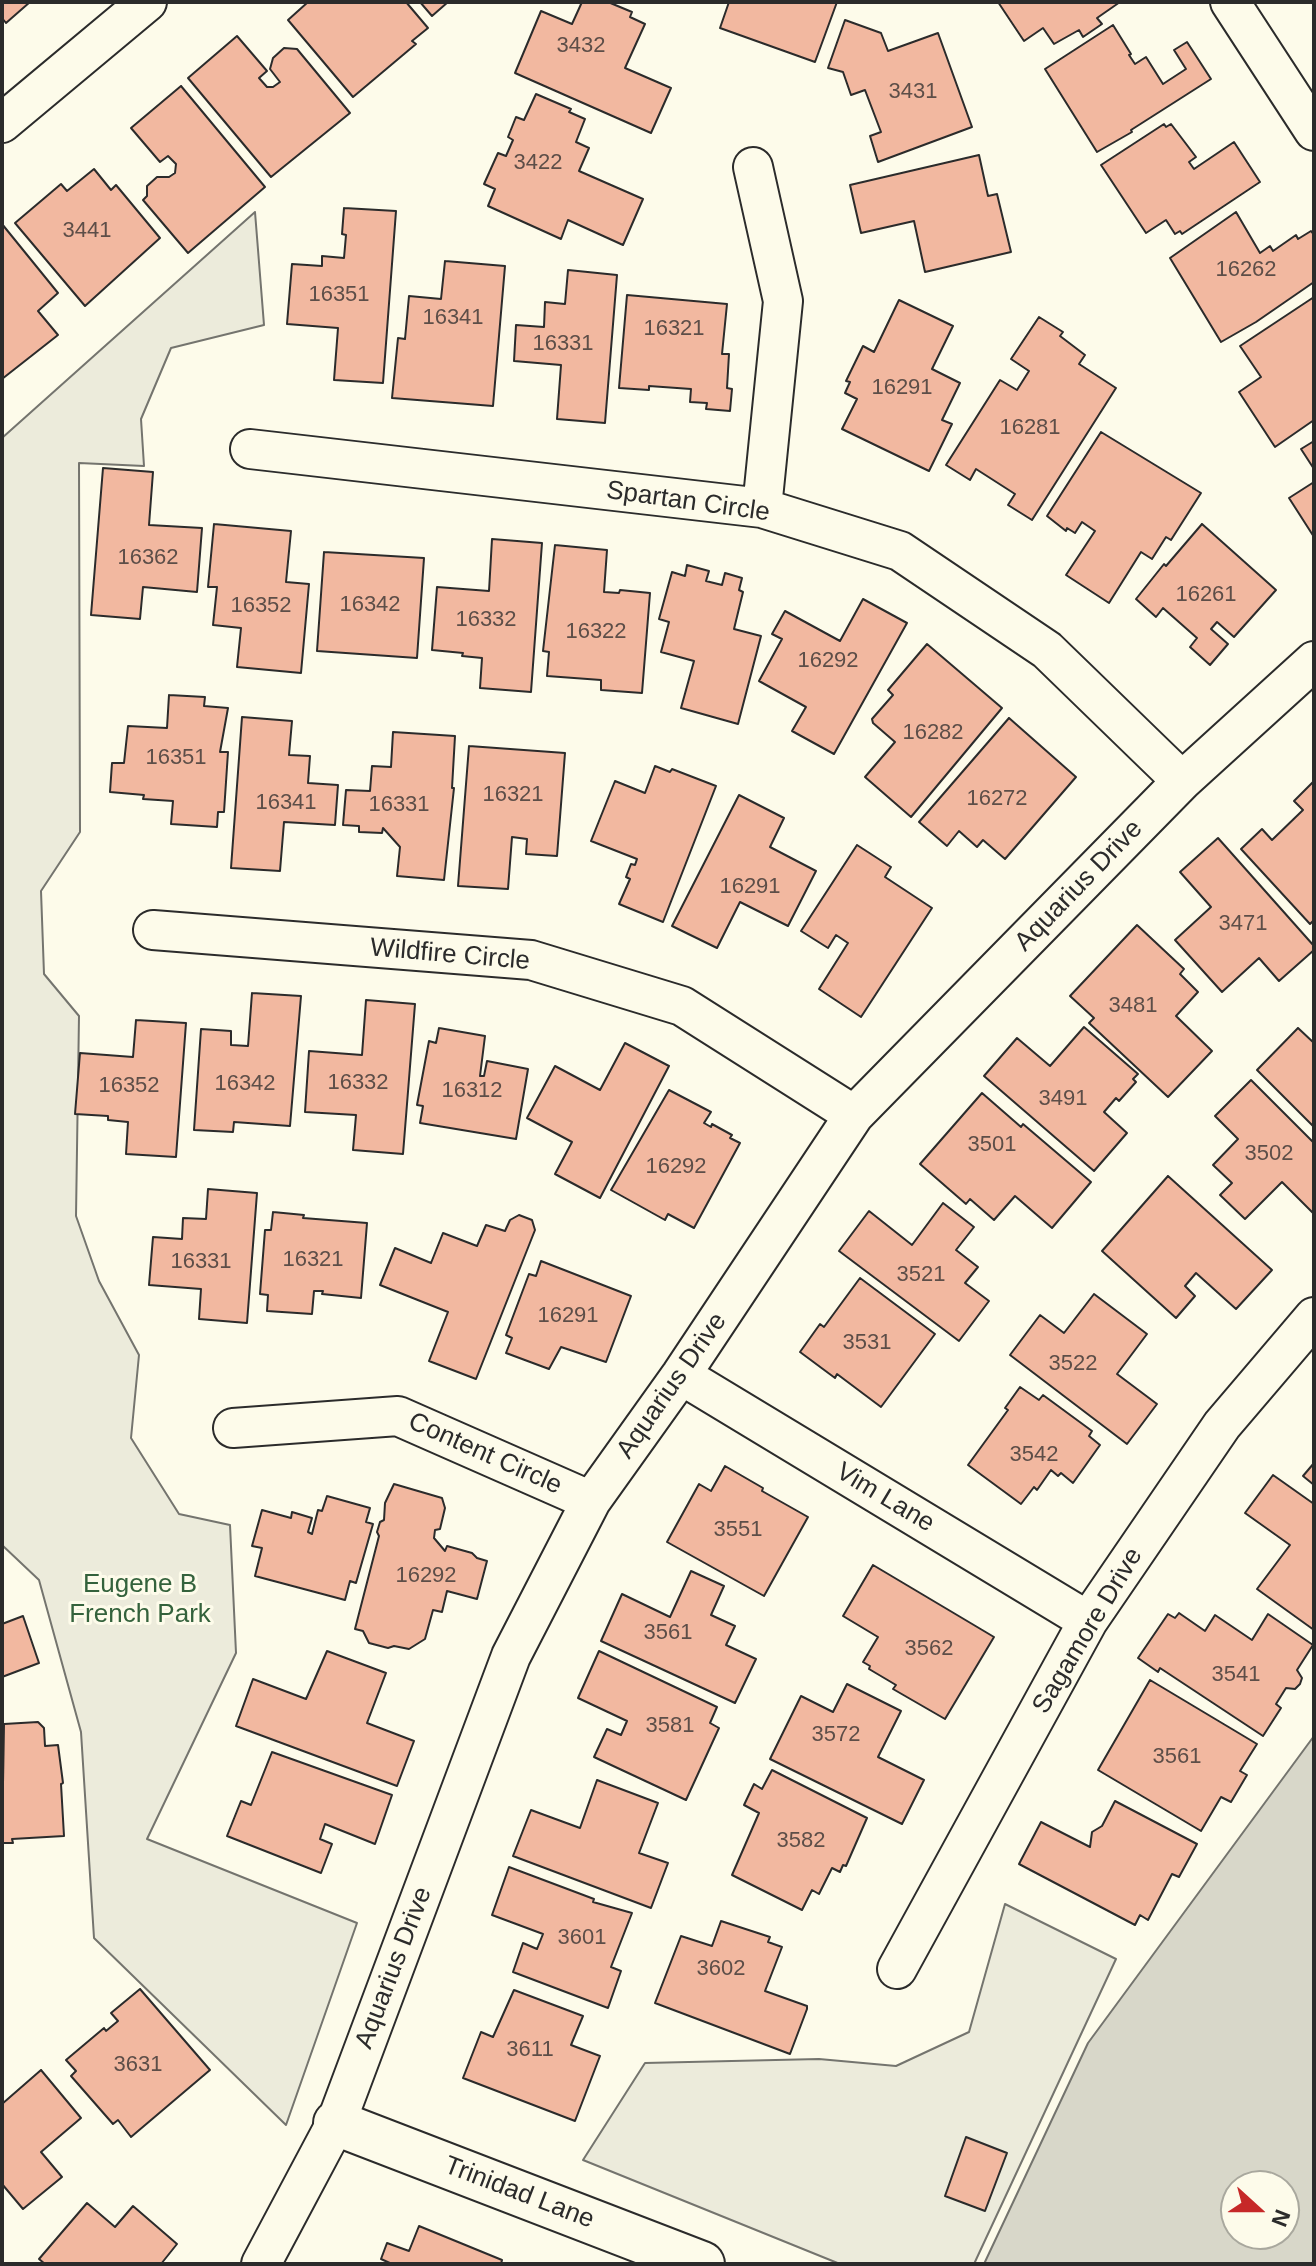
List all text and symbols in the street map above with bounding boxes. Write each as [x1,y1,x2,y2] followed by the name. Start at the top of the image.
[557,33,605,59] house number: 3432
[889,79,937,105] house number: 3431
[514,150,562,176] house number: 3422
[63,218,111,244] house number: 3441
[1215,257,1277,283] house number: 16262
[308,282,370,308] house number: 16351
[422,305,484,331] house number: 16341
[643,316,705,342] house number: 16321
[532,331,594,357] house number: 16331
[871,375,933,401] house number: 16291
[999,415,1061,441] house number: 16281
[604,475,772,529] street label: Spartan Circle
[117,545,179,571] house number: 16362
[1175,582,1237,608] house number: 16261
[339,592,401,618] house number: 16342
[230,593,292,619] house number: 16352
[455,607,517,633] house number: 16332
[565,619,627,645] house number: 16322
[797,648,859,674] house number: 16292
[902,720,964,746] house number: 16282
[145,745,207,771] house number: 16351
[482,782,544,808] house number: 16321
[966,786,1028,812] house number: 16272
[255,790,317,816] house number: 16341
[368,792,430,818] house number: 16331
[1009,814,1149,958] street label: Aquarius Drive
[719,874,781,900] house number: 16291
[1219,911,1267,937] house number: 3471
[369,932,531,978] street label: Wildfire Circle
[1109,993,1157,1019] house number: 3481
[327,1070,389,1096] house number: 16332
[214,1071,276,1097] house number: 16342
[98,1073,160,1099] house number: 16352
[441,1078,503,1104] house number: 16312
[1039,1086,1087,1112] house number: 3491
[968,1132,1016,1158] house number: 3501
[1245,1141,1293,1167] house number: 3502
[645,1154,707,1180] house number: 16292
[282,1247,344,1273] house number: 16321
[170,1249,232,1275] house number: 16331
[897,1262,945,1288] house number: 3521
[537,1303,599,1329] house number: 16291
[610,1307,734,1465] street label: Aquarius Drive
[843,1330,891,1356] house number: 3531
[1049,1351,1097,1377] house number: 3522
[403,1406,567,1502] street label: Content Circle
[1010,1442,1058,1468] house number: 3542
[830,1456,940,1540] street label: Vim Lane
[714,1517,762,1543] house number: 3551
[1026,1542,1150,1720] street label: Sagamore Drive
[395,1563,457,1589] house number: 16292
[69,1569,211,1630] park label: Eugene B French Park
[644,1620,692,1646] house number: 3561
[905,1636,953,1662] house number: 3562
[1212,1662,1260,1688] house number: 3541
[646,1713,694,1739] house number: 3581
[812,1722,860,1748] house number: 3572
[1153,1744,1201,1770] house number: 3561
[777,1828,825,1854] house number: 3582
[349,1883,439,2053] street label: Aquarius Drive
[558,1925,606,1951] house number: 3601
[697,1956,745,1982] house number: 3602
[506,2037,554,2063] house number: 3611
[114,2052,162,2078] house number: 3631
[440,2150,598,2236] street label: Trinidad Lane
[1220,2170,1300,2250] north arrow
[1266,2206,1296,2230] text: N

